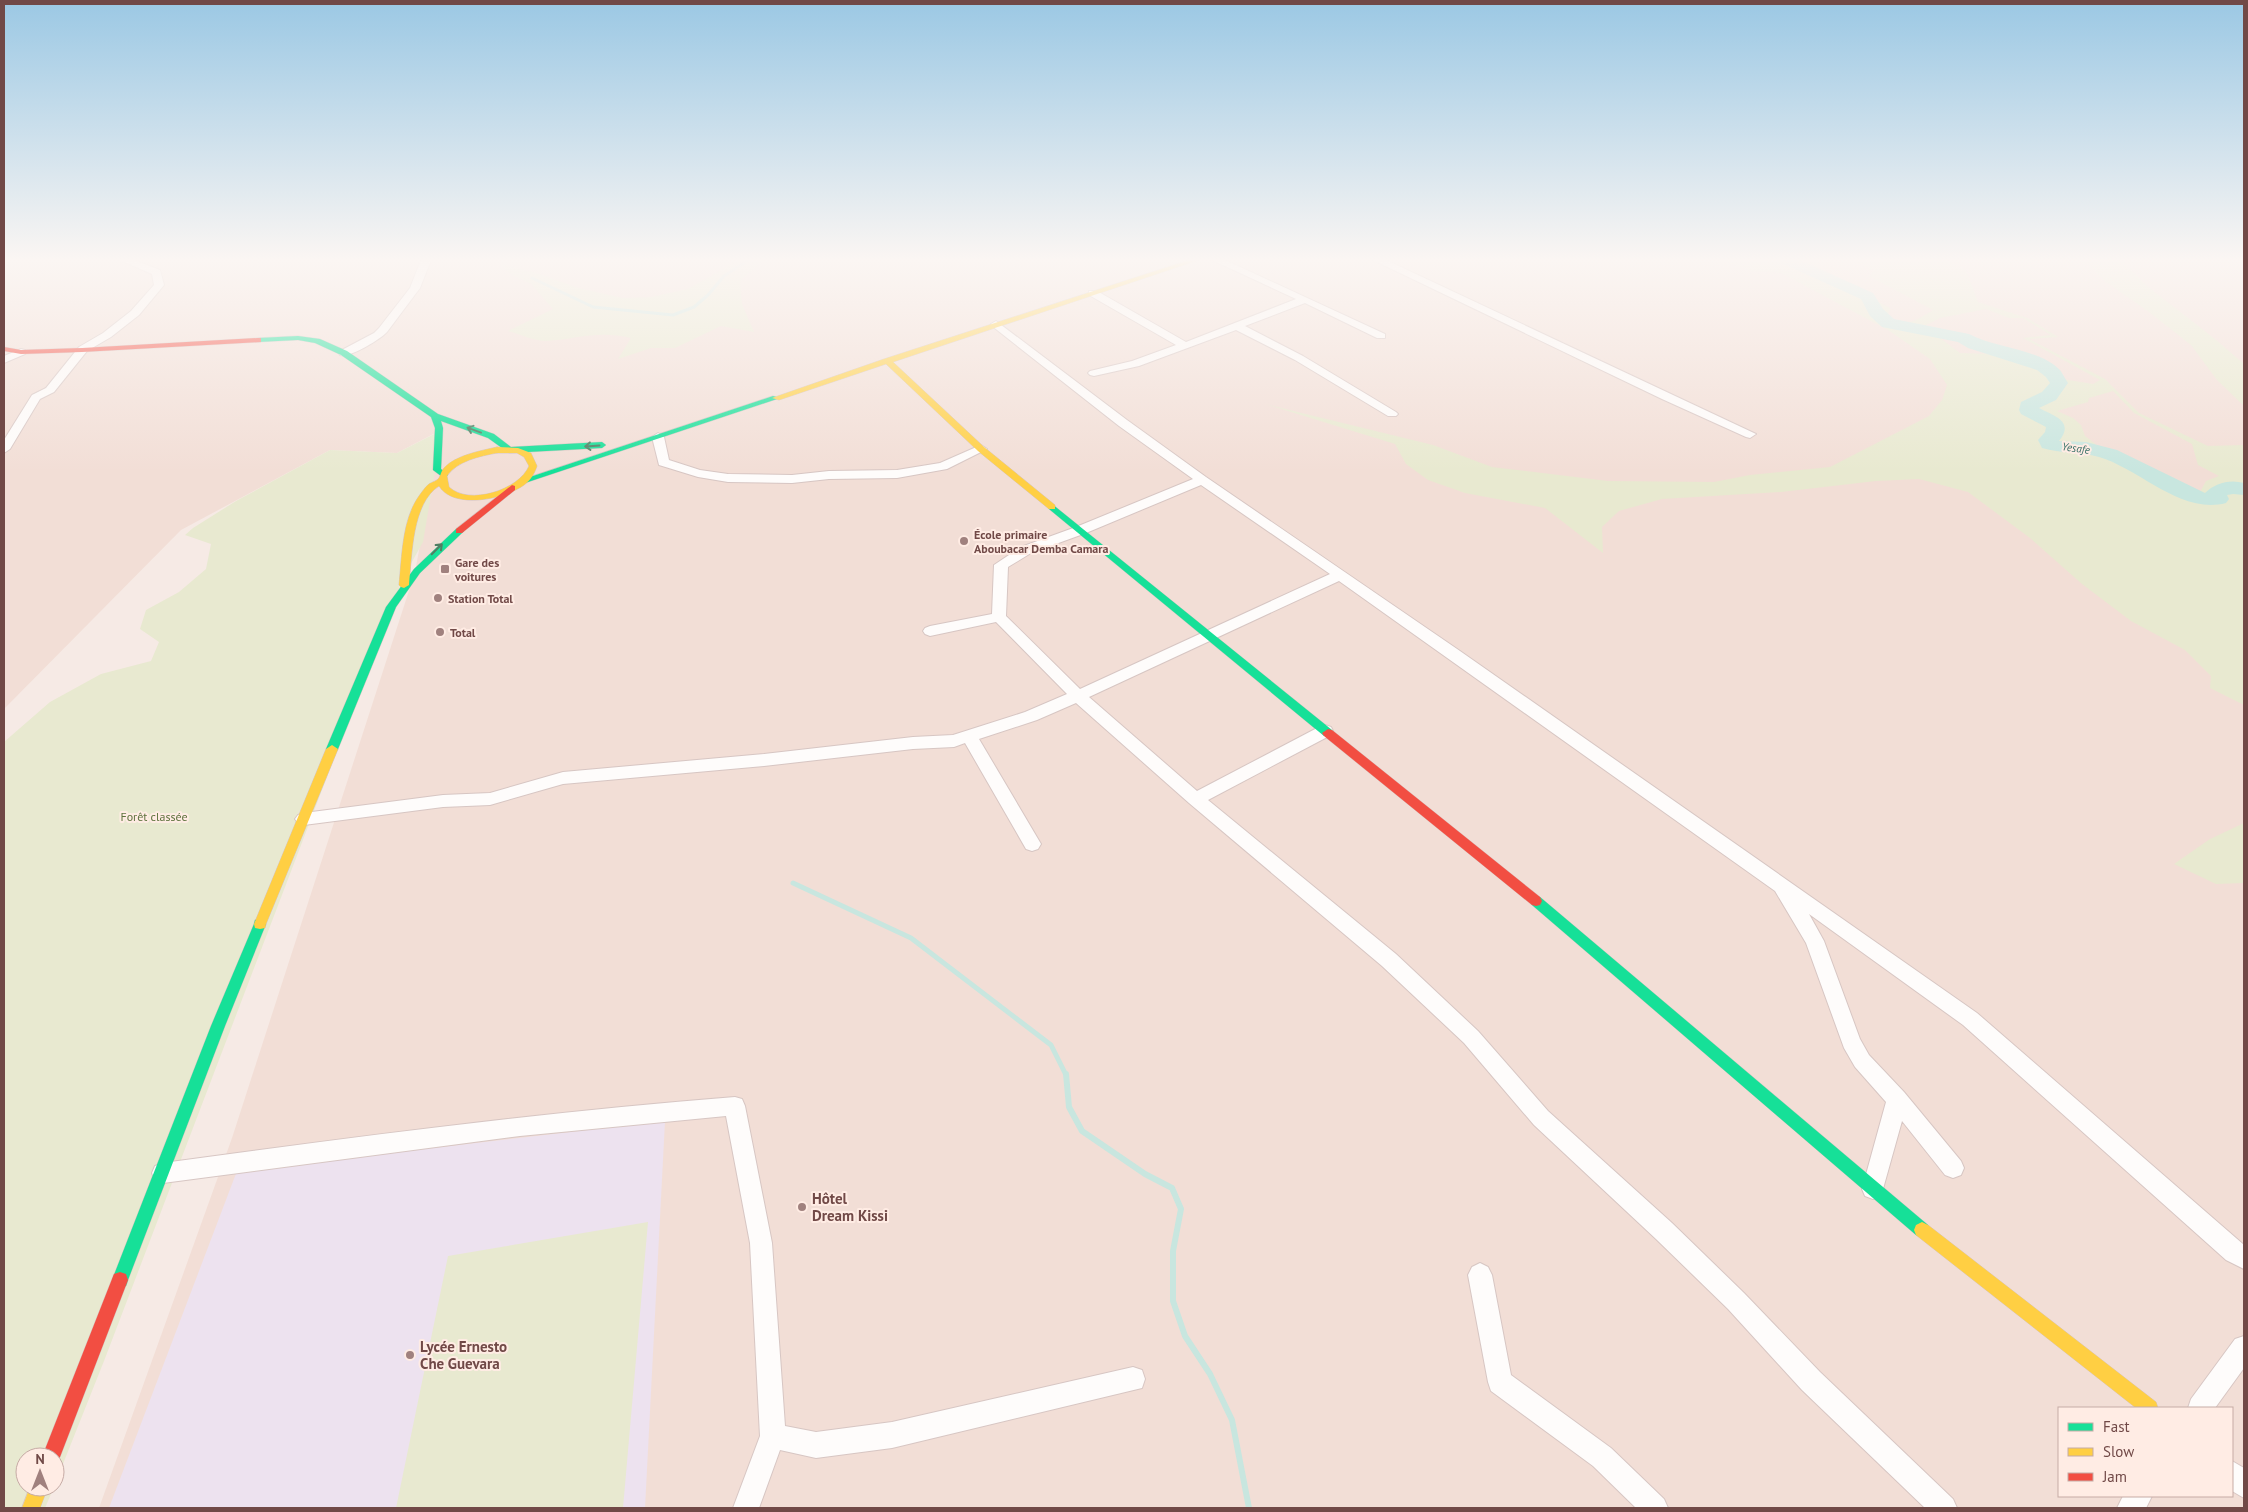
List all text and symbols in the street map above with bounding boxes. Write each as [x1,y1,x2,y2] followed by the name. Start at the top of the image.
[467,425,482,434] one-way arrow
[2061,439,2091,457] water label: Yesafe
[584,441,600,450] one-way arrow
[974,527,1109,556] place label: École primaire Aboubacar Demba Camara
[958,535,970,547] marker: École primaire Aboubacar Demba Camara
[430,543,443,555] one-way arrow
[454,555,499,584] place label: Gare des voitures
[439,563,451,575] marker: Gare des voitures
[448,591,513,606] place label: Station Total
[432,592,444,604] marker: Station Total
[450,625,476,640] place label: Total
[434,626,446,638] marker: Total
[120,809,188,824] park label: Forêt classée
[812,1189,888,1225] place label: Hôtel Dream Kissi
[796,1201,808,1213] marker: Hôtel Dream Kissi
[420,1337,507,1373] place label: Lycée Ernesto Che Guevara
[404,1349,416,1361] marker: Lycée Ernesto Che Guevara
[2058,1407,2233,1497] legend
[2103,1417,2130,1436] text: Fast
[2103,1442,2134,1461] text: Slow
[15,1447,65,1497] north arrow
[35,1450,45,1468] text: N
[2102,1467,2127,1486] text: Jam

